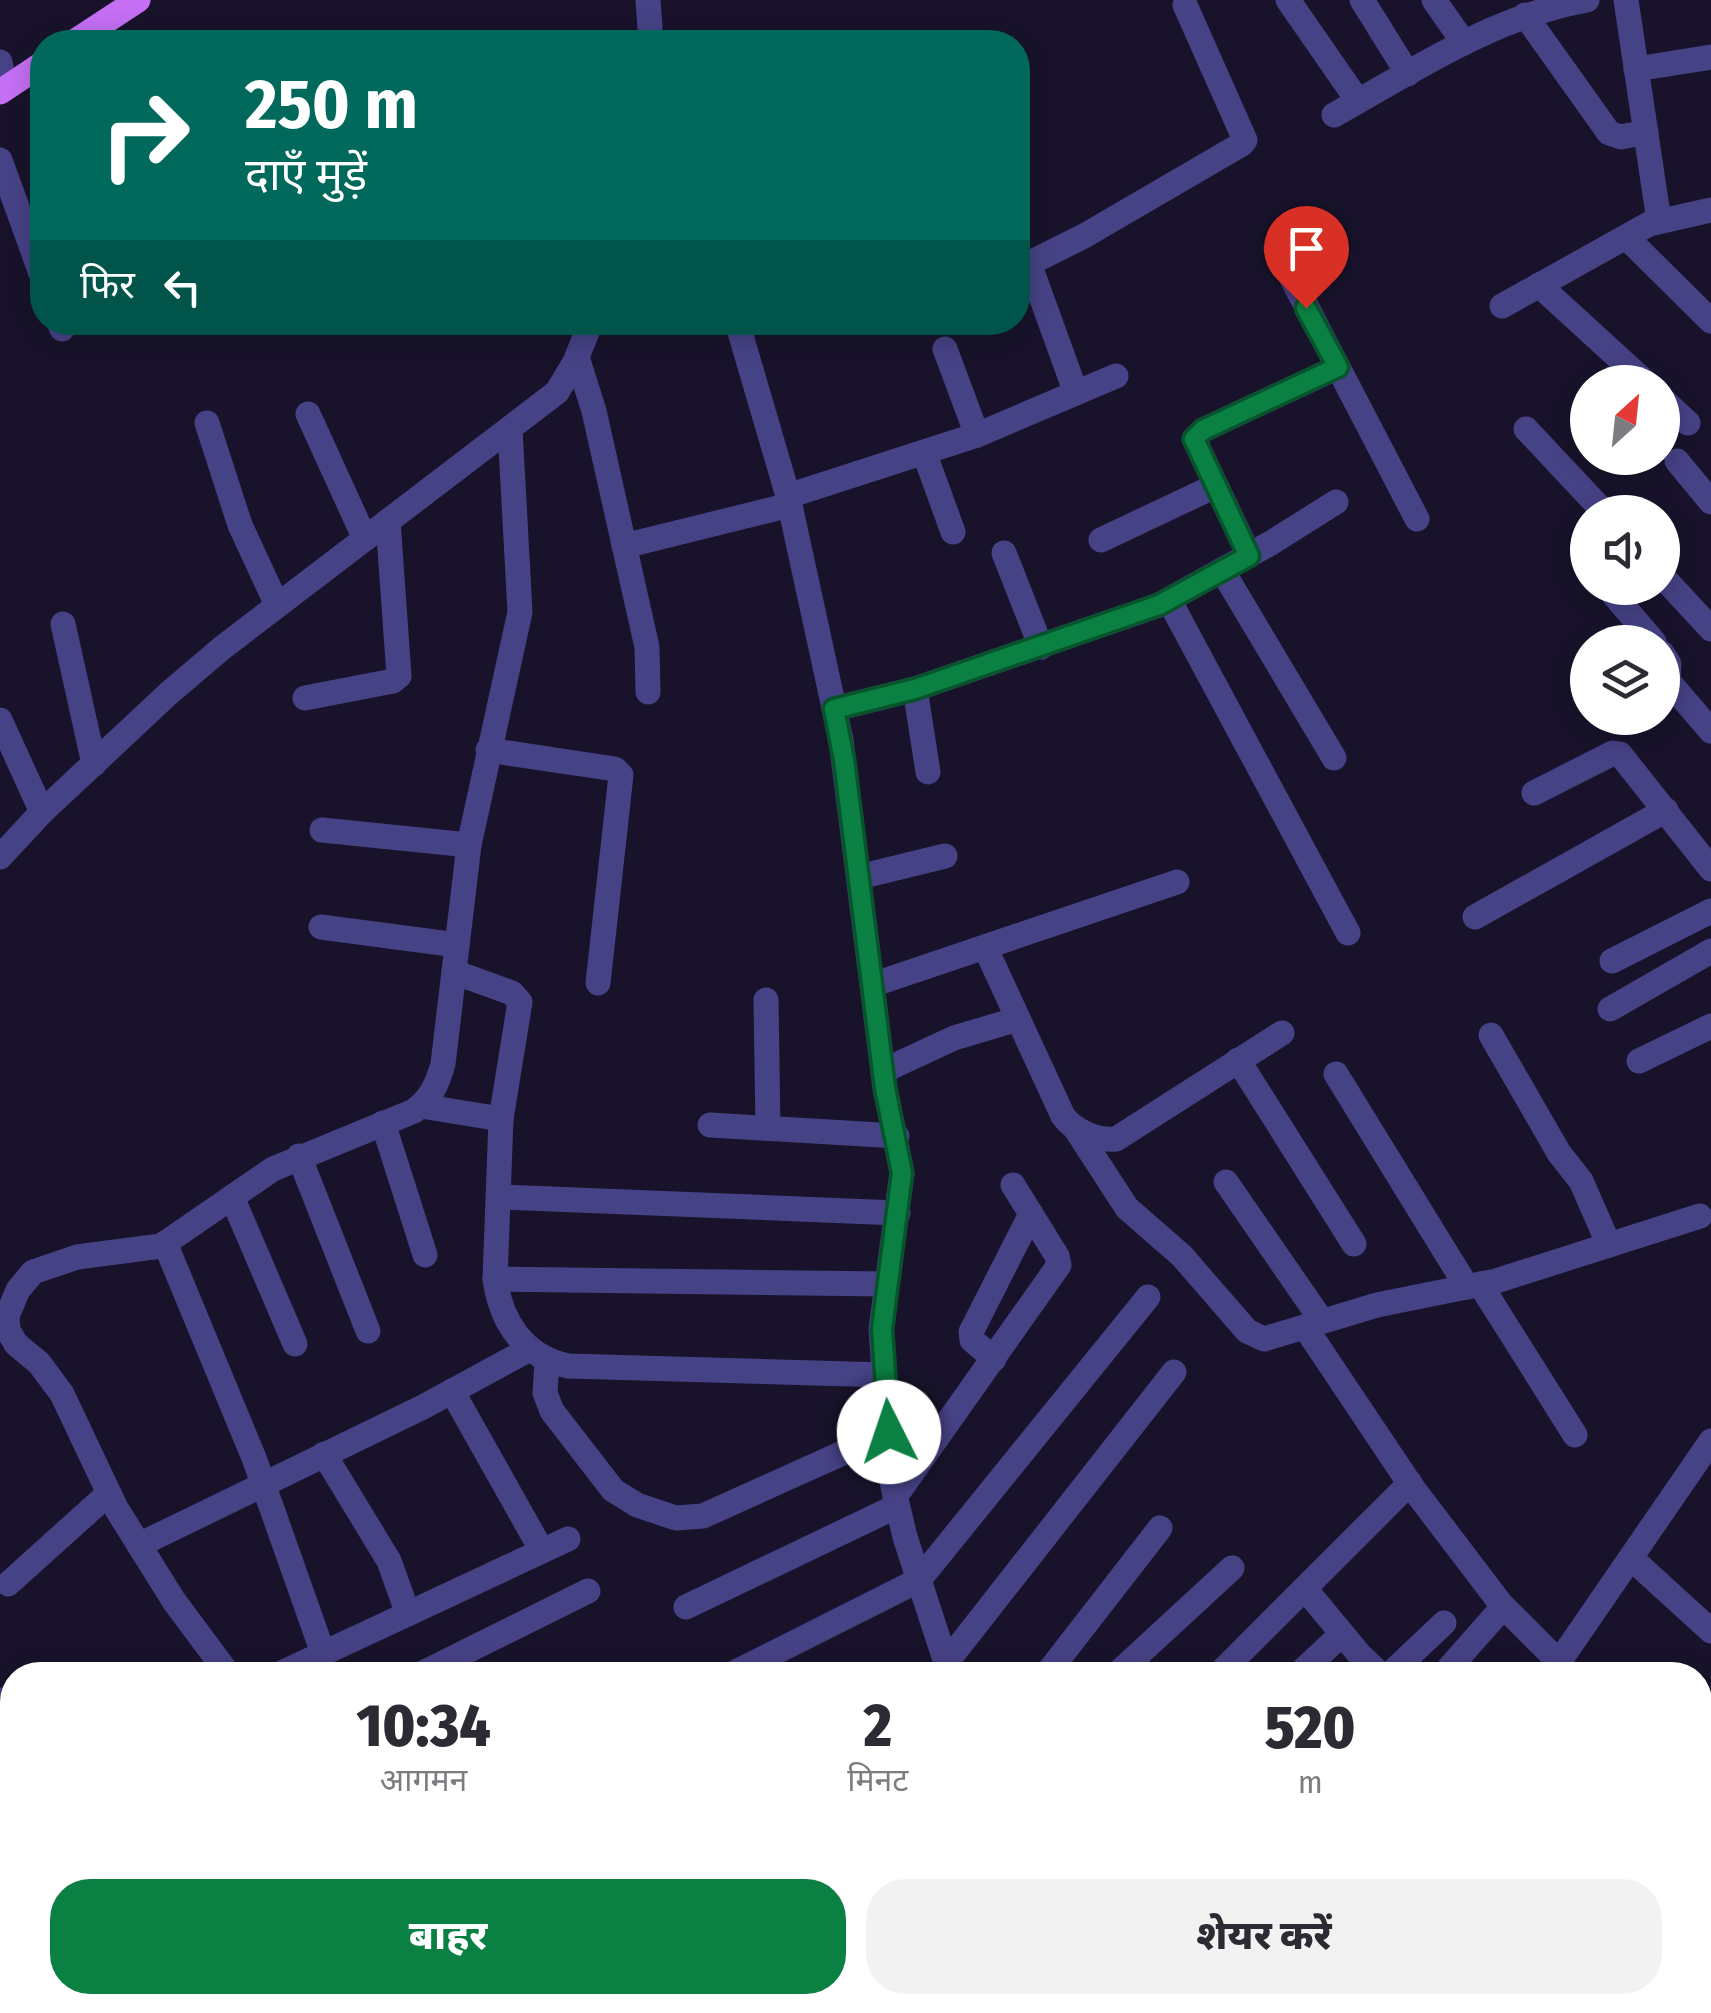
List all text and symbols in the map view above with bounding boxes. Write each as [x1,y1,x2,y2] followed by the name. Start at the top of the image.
[245,63,418,147] text: 250 m
[80,70,210,200] icon: right
[245,148,367,202] text: दाएँ मुड़ें
[1264,206,1349,309] pin
[1279,221,1334,276] icon: arrive
[155,260,210,315] icon: left
[80,262,135,308] text: फिर
[1570,365,1680,475] north arrow
[1570,365,1680,735] map controls
[1570,495,1680,605] button: sound
[1570,625,1680,735] button: layers
[837,1380,941,1484] position arrow
[356,1690,491,1762] text: 10:34
[864,1690,892,1762] text: 2
[1265,1692,1356,1764] text: 520
[380,1761,467,1799] text: आगमन
[847,1761,908,1799] text: मिनट
[1298,1763,1323,1801] text: m
[50,1879,846,1994] button: बाहर
[866,1879,1662,1994] button: शेयर करें

